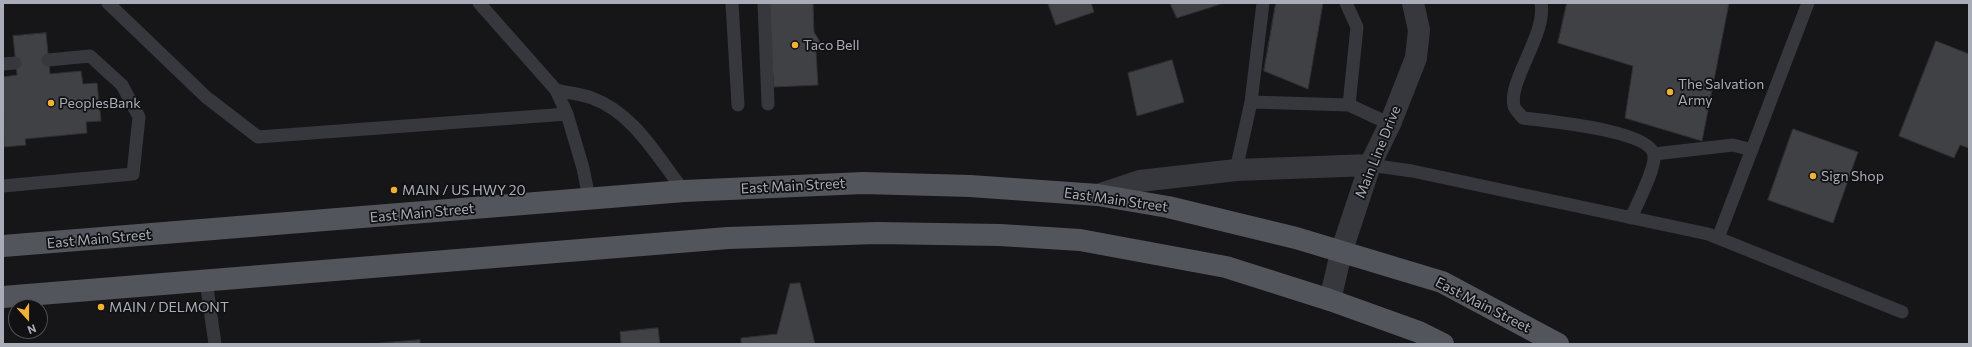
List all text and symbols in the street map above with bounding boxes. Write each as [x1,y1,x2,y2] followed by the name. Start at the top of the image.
[803,37,860,53] place label: Taco Bell
[790,40,800,50] marker: Taco Bell
[1678,76,1764,108] place label: The Salvation Army
[1665,87,1675,97] marker: The Salvation Army
[59,95,141,111] place label: PeoplesBank
[46,98,56,108] marker: PeoplesBank
[1352,103,1404,201] street label: Main Line Drive
[1821,168,1884,184] place label: Sign Shop
[1808,171,1818,181] marker: Sign Shop
[740,175,846,197] street label: East Main Street
[402,182,526,198] place label: MAIN / US HWY 20
[1063,184,1169,216] street label: East Main Street
[389,185,399,195] marker: MAIN / US HWY 20
[369,200,475,226] street label: East Main Street
[46,226,152,252] street label: East Main Street
[1432,274,1534,336] street label: East Main Street
[8,299,48,339] north arrow
[109,299,229,315] place label: MAIN / DELMONT
[96,302,106,312] marker: MAIN / DELMONT
[26,322,38,337] text: N

